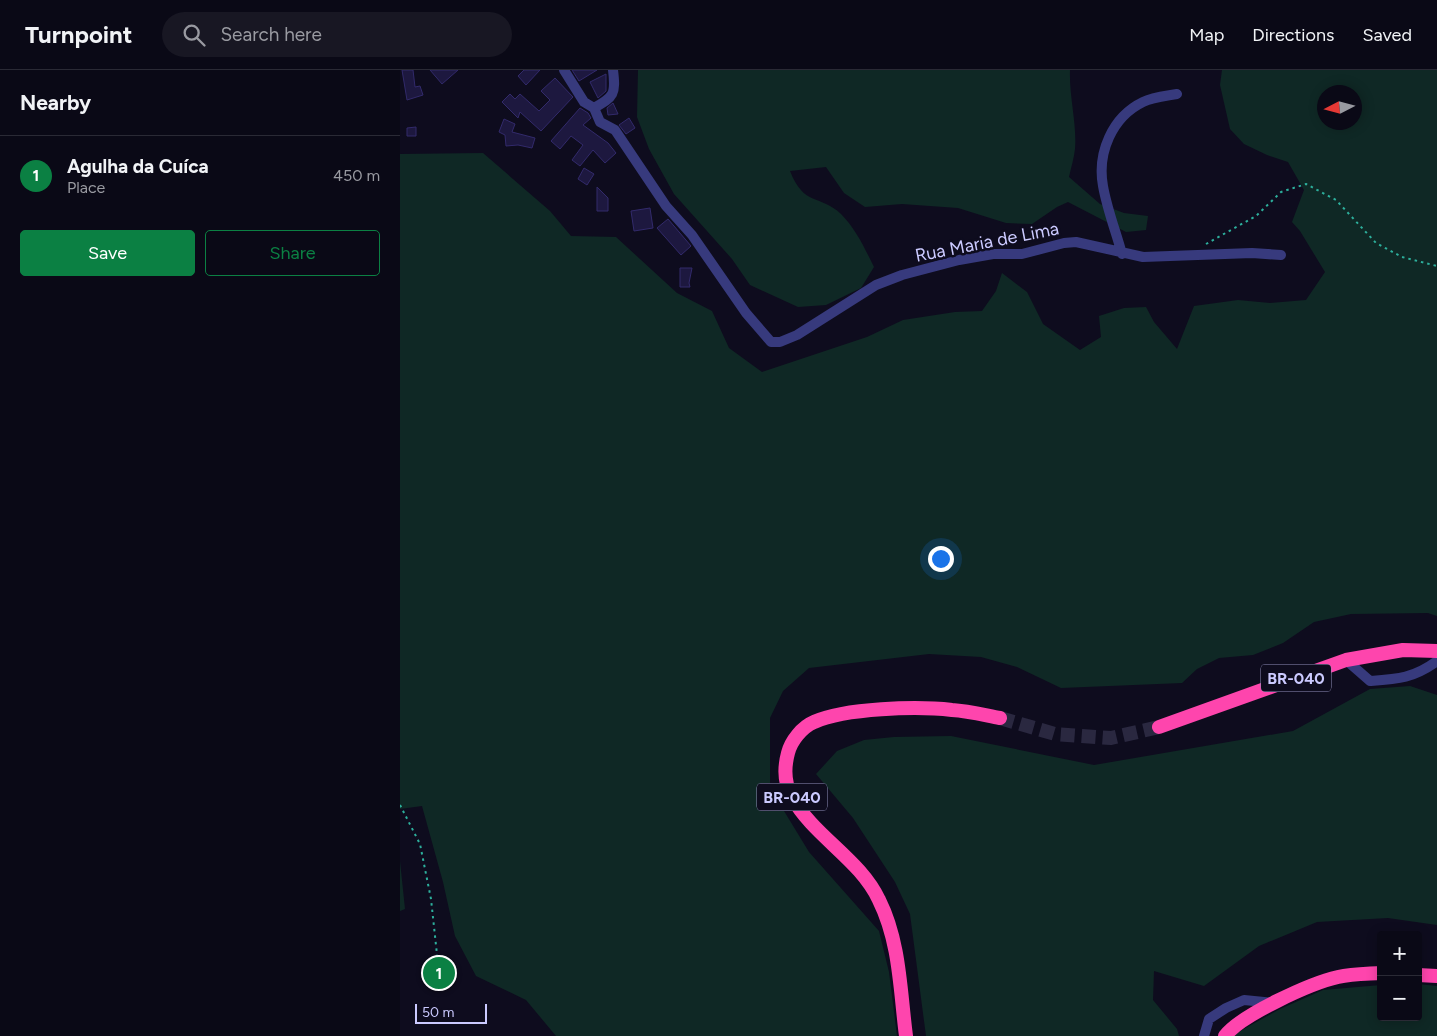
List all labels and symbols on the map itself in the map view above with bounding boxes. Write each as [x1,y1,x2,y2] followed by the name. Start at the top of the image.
[1317,85,1362,130] north arrow
[913,217,1061,267] street label: Rua Maria de Lima
[928,546,954,572] your location
[1261,664,1331,692] road number: BR-040
[757,784,827,810] road number: BR-040
[423,954,455,992] pin: 1
[415,1001,488,1024] scale bar

